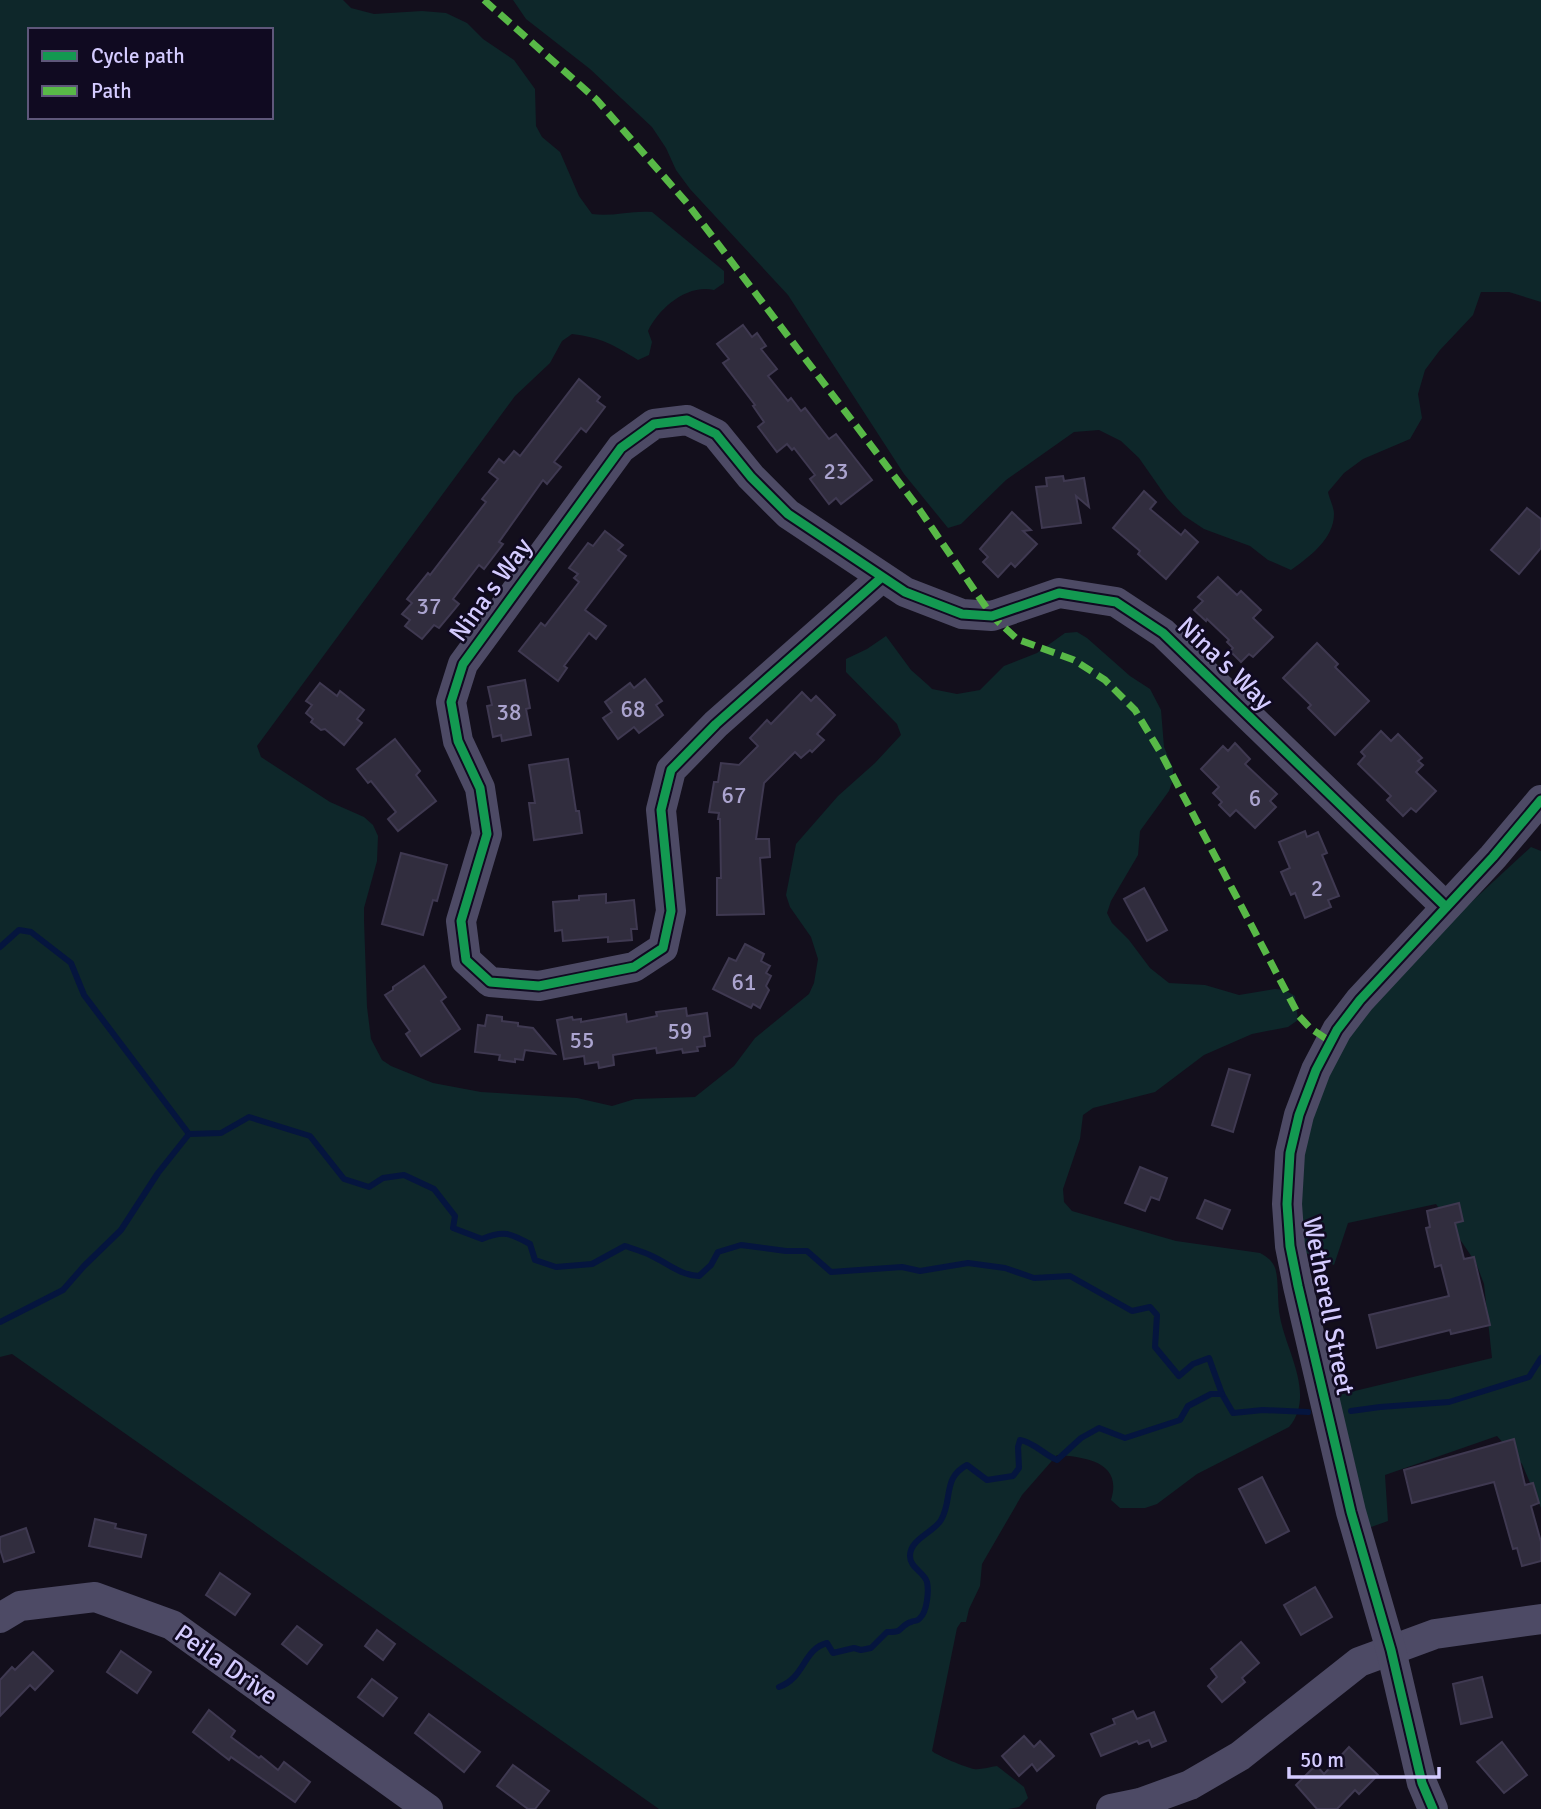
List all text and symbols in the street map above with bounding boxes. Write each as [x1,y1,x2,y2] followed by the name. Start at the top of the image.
[28,28,273,119] legend
[91,43,185,69] text: Cycle path
[91,78,132,104] text: Path
[824,457,848,486] house number: 23
[443,532,539,648] street label: Nina's Way
[417,592,441,621] house number: 37
[1170,611,1280,717] street label: Nina's Way
[621,695,645,724] house number: 68
[497,698,521,727] house number: 38
[722,781,746,810] house number: 67
[1249,784,1261,813] house number: 6
[1311,874,1323,903] house number: 2
[732,968,756,997] house number: 61
[668,1017,692,1046] house number: 59
[570,1026,594,1055] house number: 55
[1295,1214,1361,1398] street label: Wetherell Street
[168,1618,284,1712] street label: Peila Drive
[1289,1736,1440,1780] scale bar
[1300,1747,1344,1773] text: 50 m

